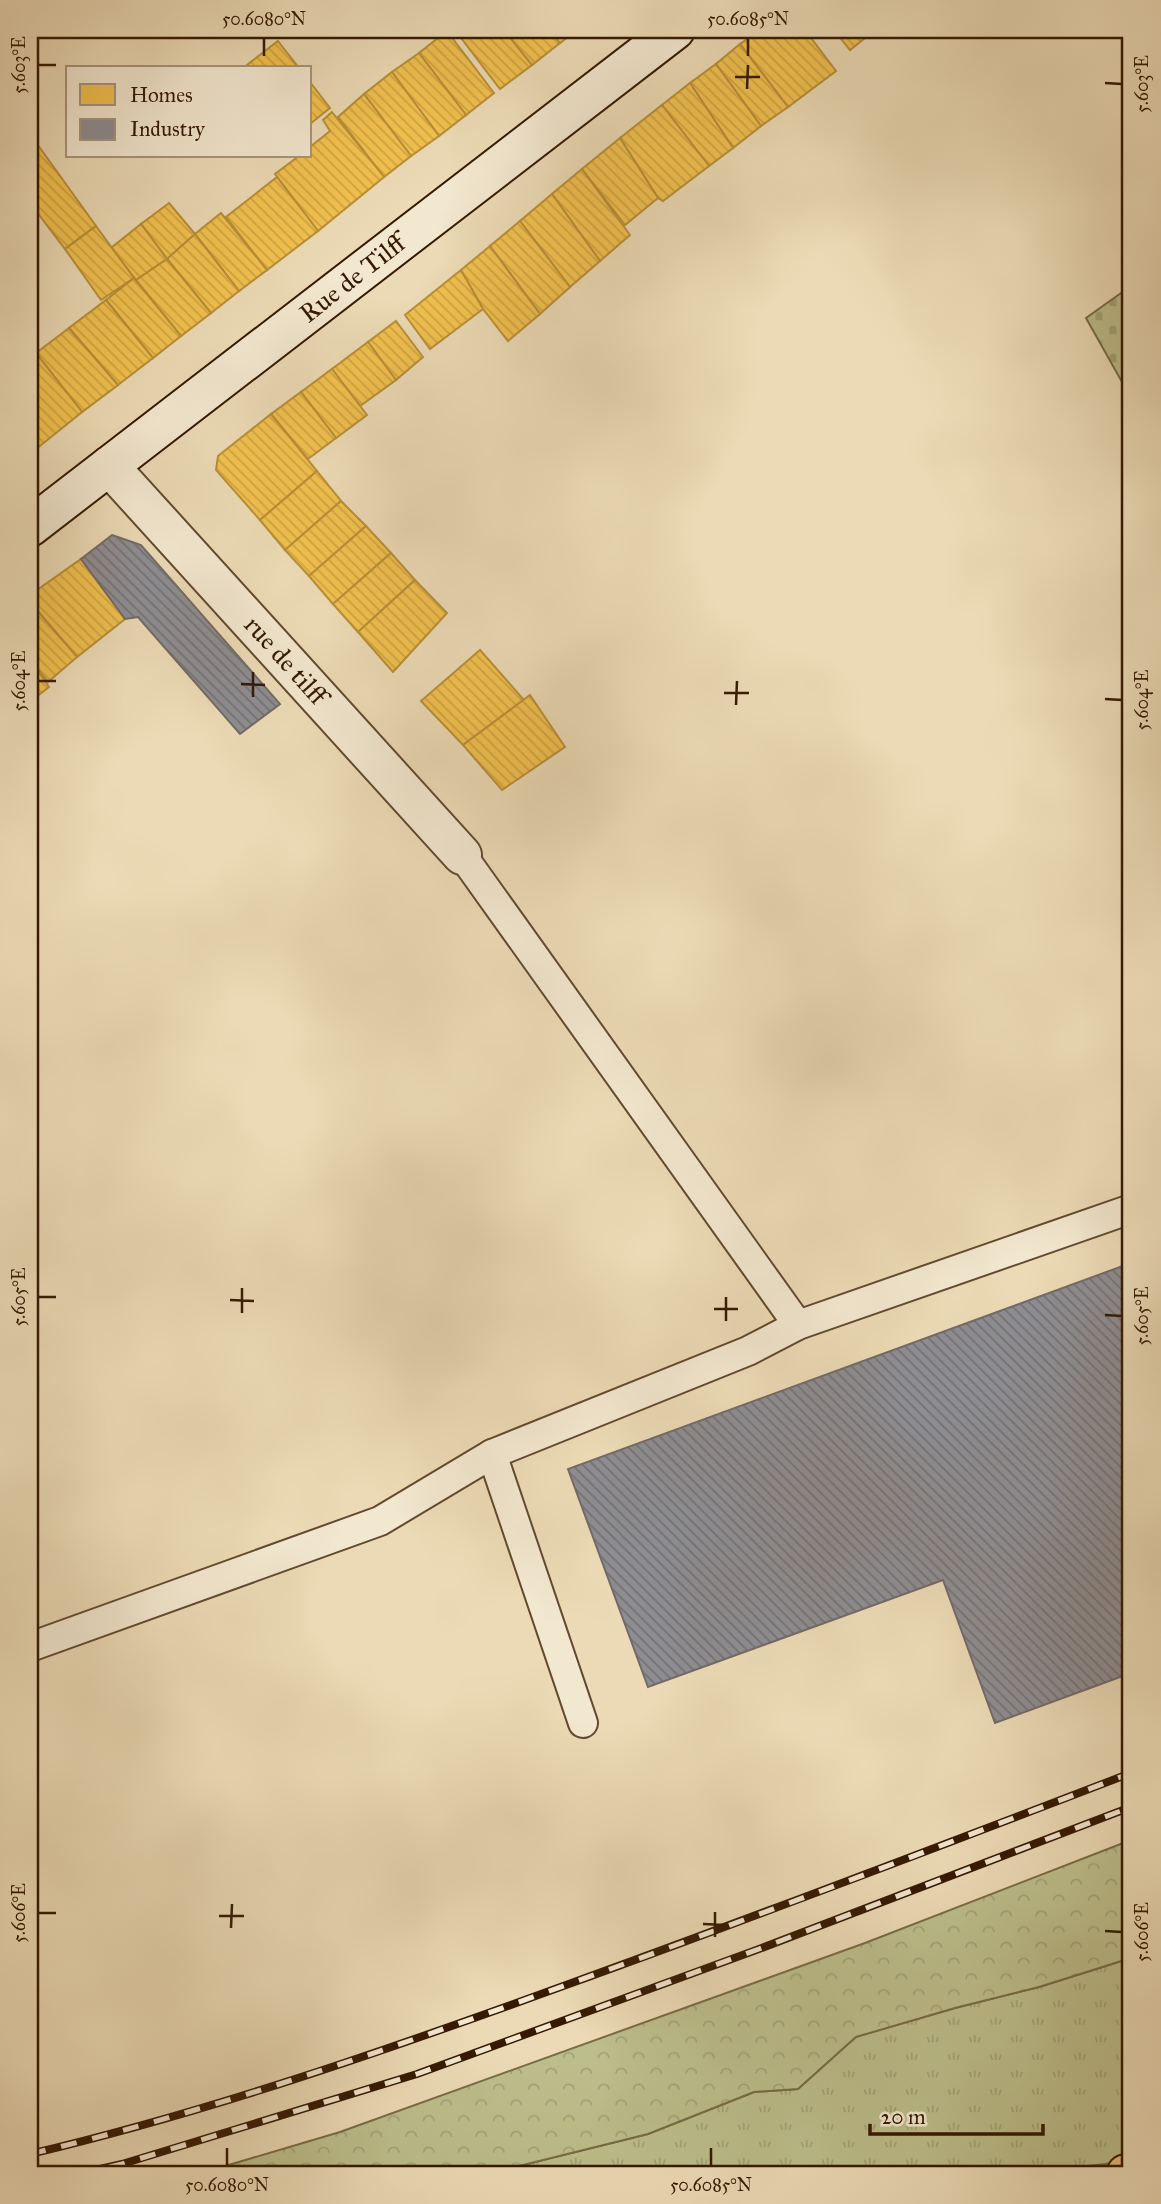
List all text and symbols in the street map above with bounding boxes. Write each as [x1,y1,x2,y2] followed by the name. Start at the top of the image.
[222,8,306,30] text: 50.6080°N
[707,8,789,30] text: 50.6085°N
[8,36,30,94] text: 5.603°E
[1131,55,1153,113] text: 5.603°E
[66,66,312,158] legend
[130,82,193,108] text: Homes
[130,116,206,142] text: Industry
[293,224,415,329] street label: Rue de Tilff
[238,609,337,714] street label: rue de tilff
[8,650,30,711] text: 5.604°E
[1131,669,1153,730] text: 5.604°E
[8,1267,30,1327] text: 5.605°E
[1131,1286,1153,1346] text: 5.605°E
[8,1883,30,1943] text: 5.606°E
[1131,1902,1153,1962] text: 5.606°E
[870,2092,1044,2136] scale bar
[881,2104,926,2130] text: 20 m
[185,2174,269,2196] text: 50.6080°N
[670,2174,752,2196] text: 50.6085°N

